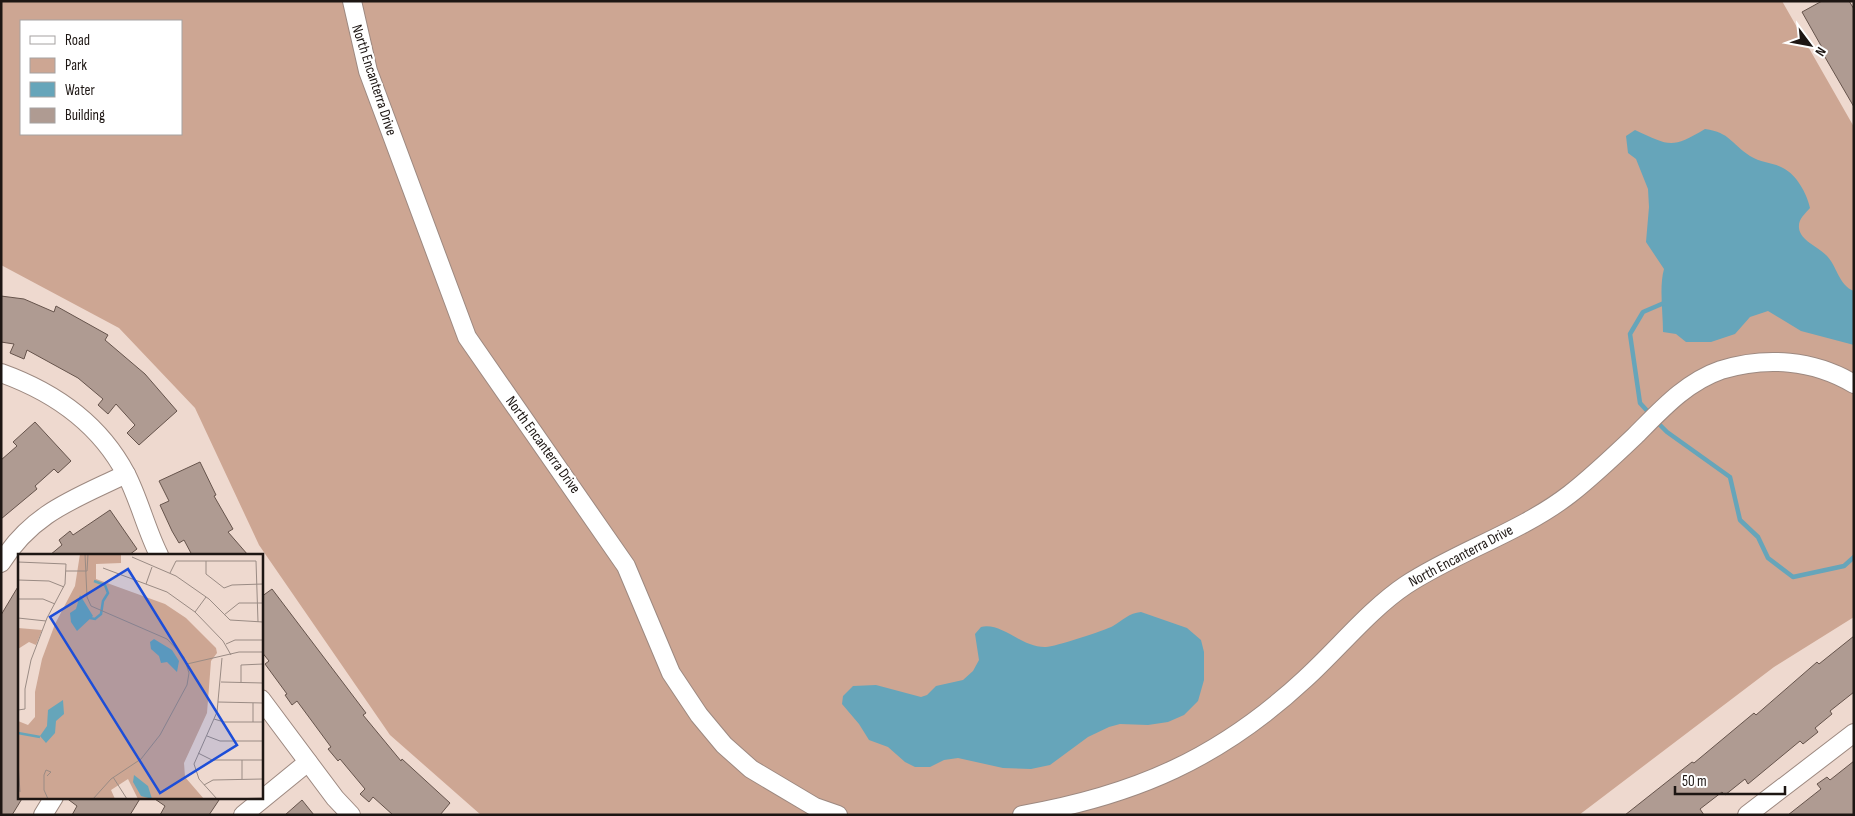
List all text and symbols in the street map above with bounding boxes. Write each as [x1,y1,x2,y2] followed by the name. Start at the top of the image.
[20,20,182,135] legend
[1785,20,1835,70] north arrow
[347,22,401,138] street label: North Encanterra Drive
[65,31,90,50] text: Road
[1811,44,1830,59] text: N
[65,56,87,75] text: Park
[65,81,96,100] text: Water
[65,106,105,125] text: Building
[501,393,585,497] street label: North Encanterra Drive
[1405,520,1517,592] street label: North Encanterra Drive
[18,554,262,798] inset map
[1675,764,1785,796] scale bar
[1682,772,1707,791] text: 50 m

